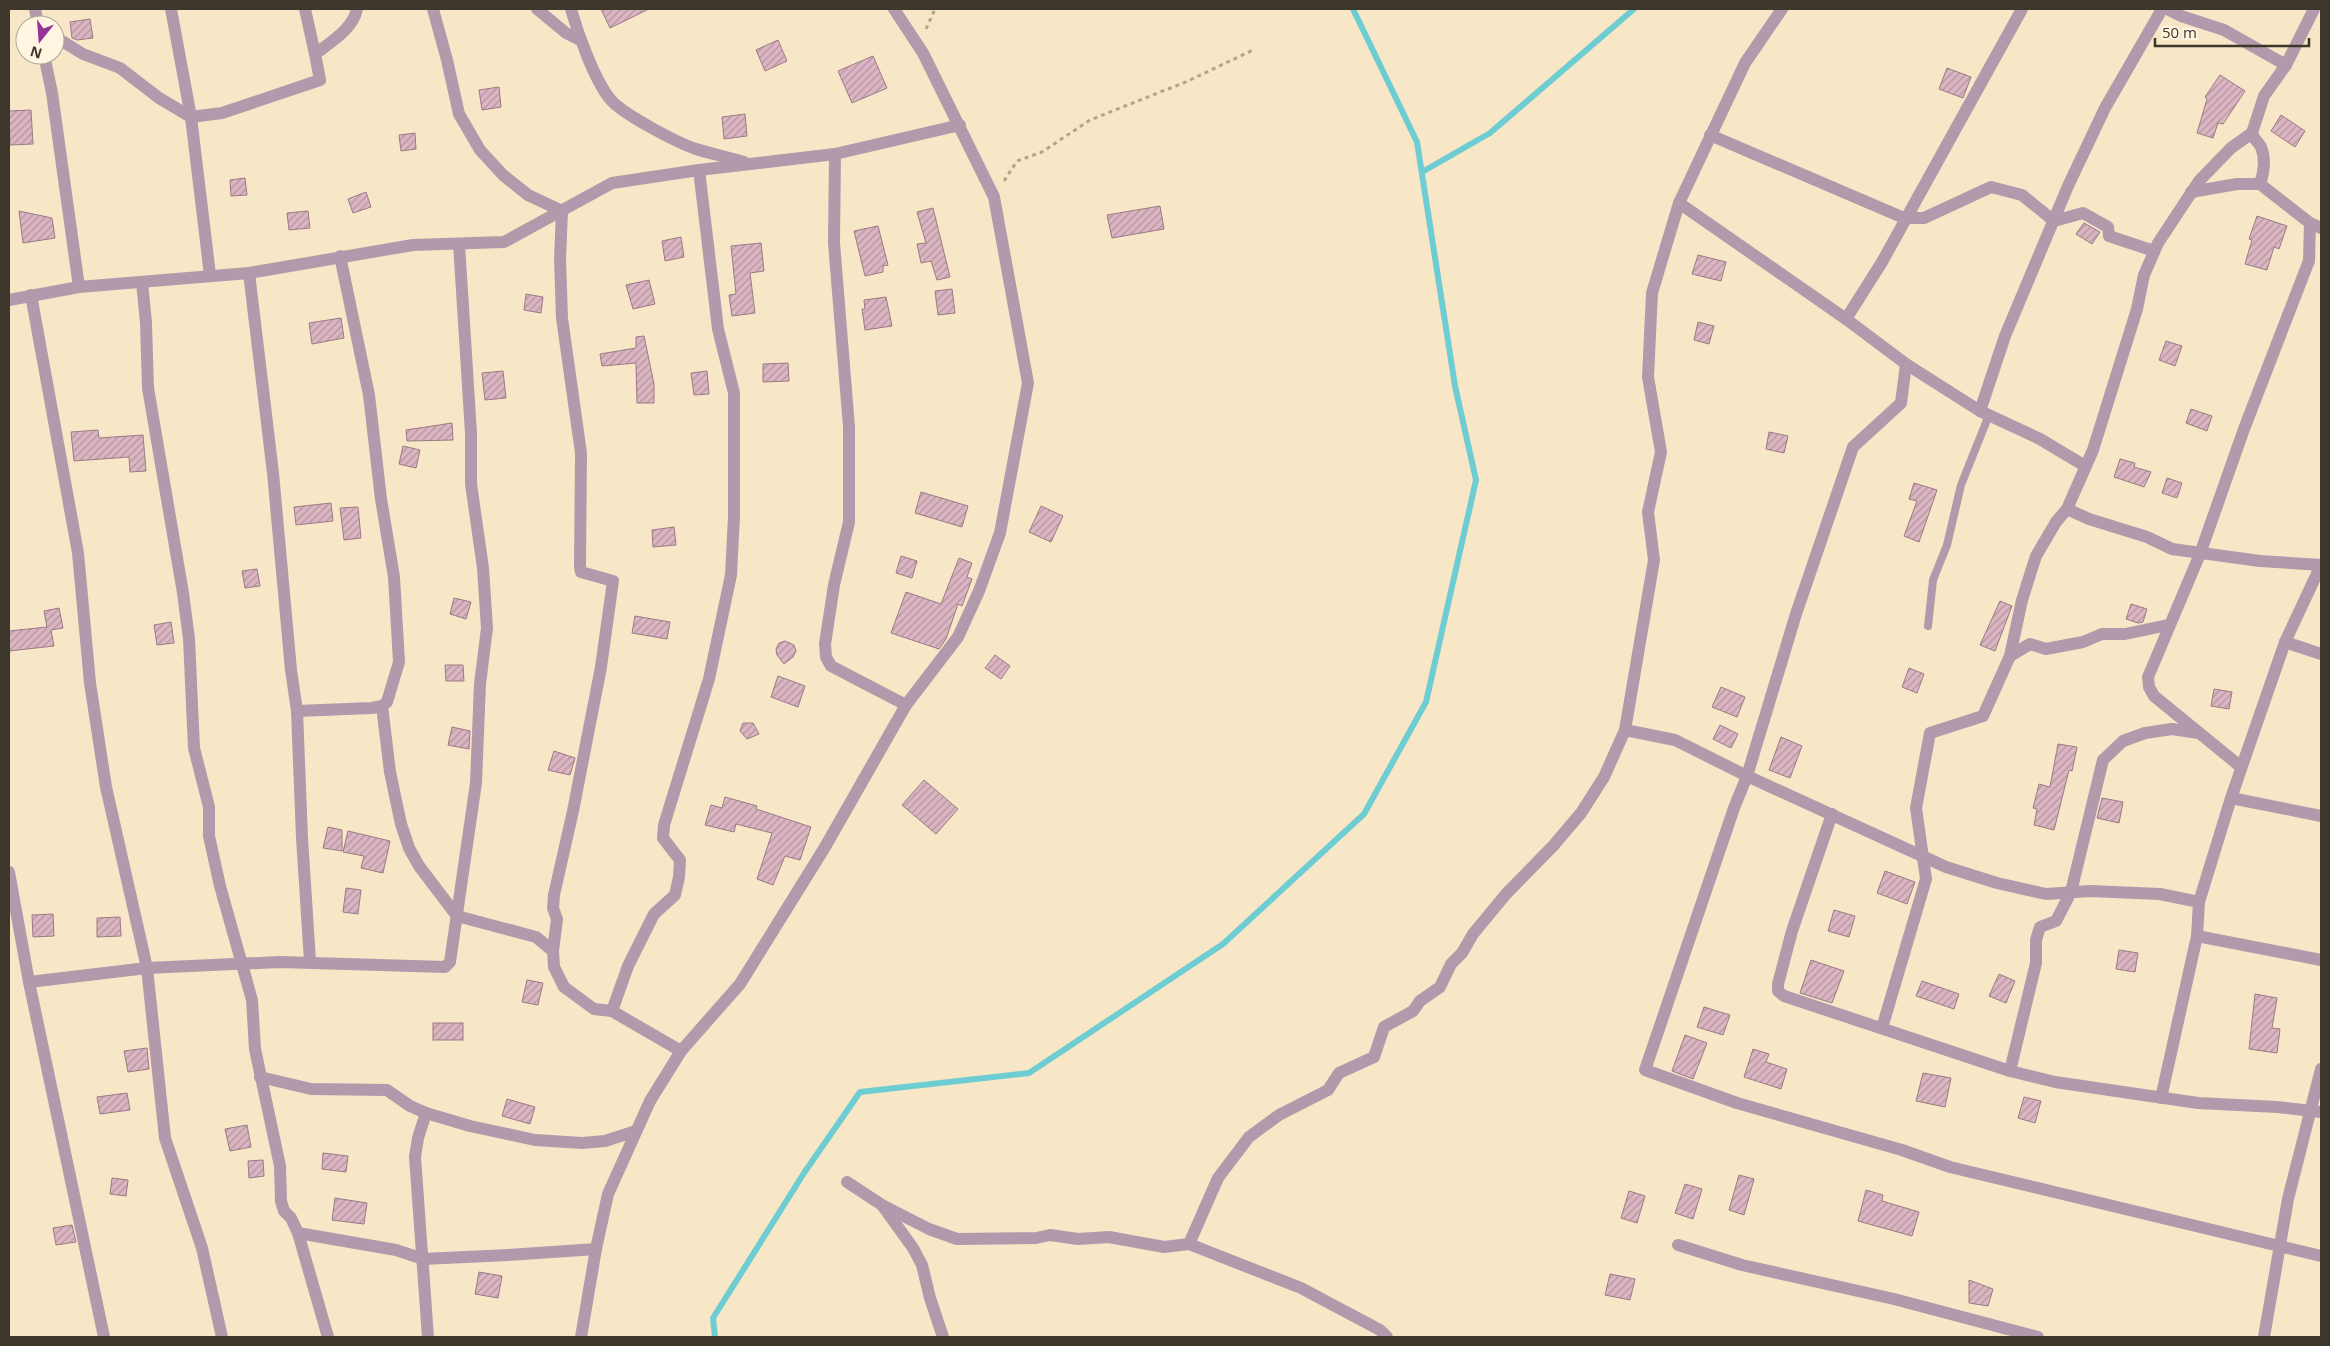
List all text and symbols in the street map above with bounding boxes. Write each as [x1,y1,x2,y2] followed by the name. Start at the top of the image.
[15,15,65,65] north arrow
[2155,15,2309,47] scale bar
[2162,22,2197,42] text: 50 m
[28,42,44,64] text: N

